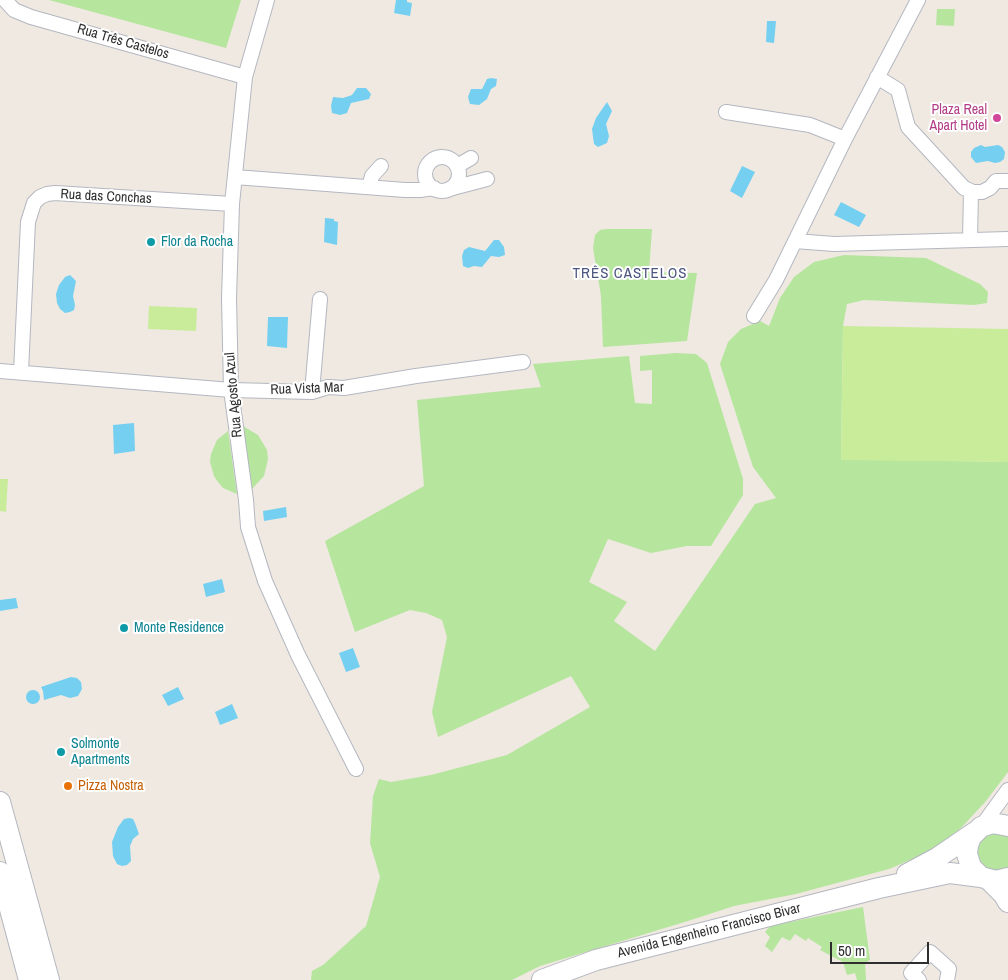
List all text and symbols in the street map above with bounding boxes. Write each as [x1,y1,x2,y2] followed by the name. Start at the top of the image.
[75,21,171,63] street label: Rua Três Castelos
[930,102,987,134] place label: Plaza Real Apart Hotel
[991,112,1003,124] marker: Plaza Real Apart Hotel
[60,186,152,208] street label: Rua das Conchas
[161,234,233,250] place label: Flor da Rocha
[145,236,157,248] marker: Flor da Rocha
[571,265,689,283] district label: TRÊS CASTELOS
[222,352,246,438] street label: Rua Agosto Azul
[270,379,344,399] street label: Rua Vista Mar
[134,620,224,636] place label: Monte Residence
[118,622,130,634] marker: Monte Residence
[71,736,130,769] place label: Solmonte Apartments
[55,746,67,758] marker: Solmonte Apartments
[78,778,144,794] place label: Pizza Nostra
[62,780,74,792] marker: Pizza Nostra
[616,900,802,962] street label: Avenida Engenheiro Francisco Bivar
[833,932,932,964] scale bar
[838,940,865,961] text: 50 m

